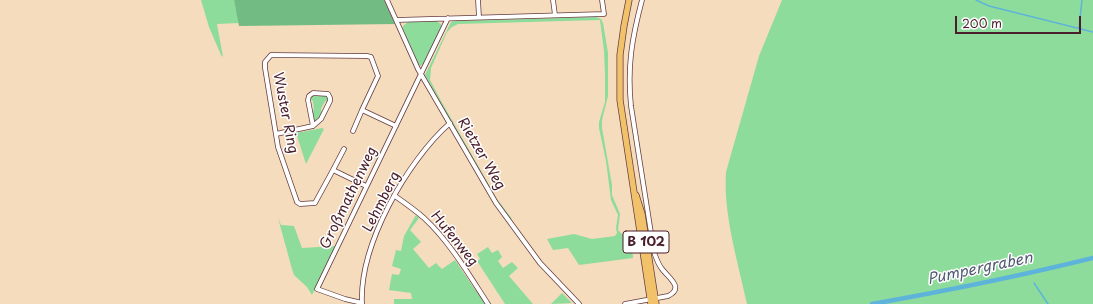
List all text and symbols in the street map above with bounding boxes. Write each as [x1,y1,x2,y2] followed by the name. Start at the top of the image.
[957,8,1083,34] scale bar
[962,14,1002,32] text: 200 m
[269,71,301,155] street label: Wuster Ring
[454,115,508,193] street label: Rietzer Weg
[317,144,381,252] street label: Großmathenweg
[360,169,404,235] street label: Lehmberg
[427,208,481,270] street label: Hufenweg
[623,231,669,253] road number: B 102
[926,249,1034,289] water label: Pumpergraben

